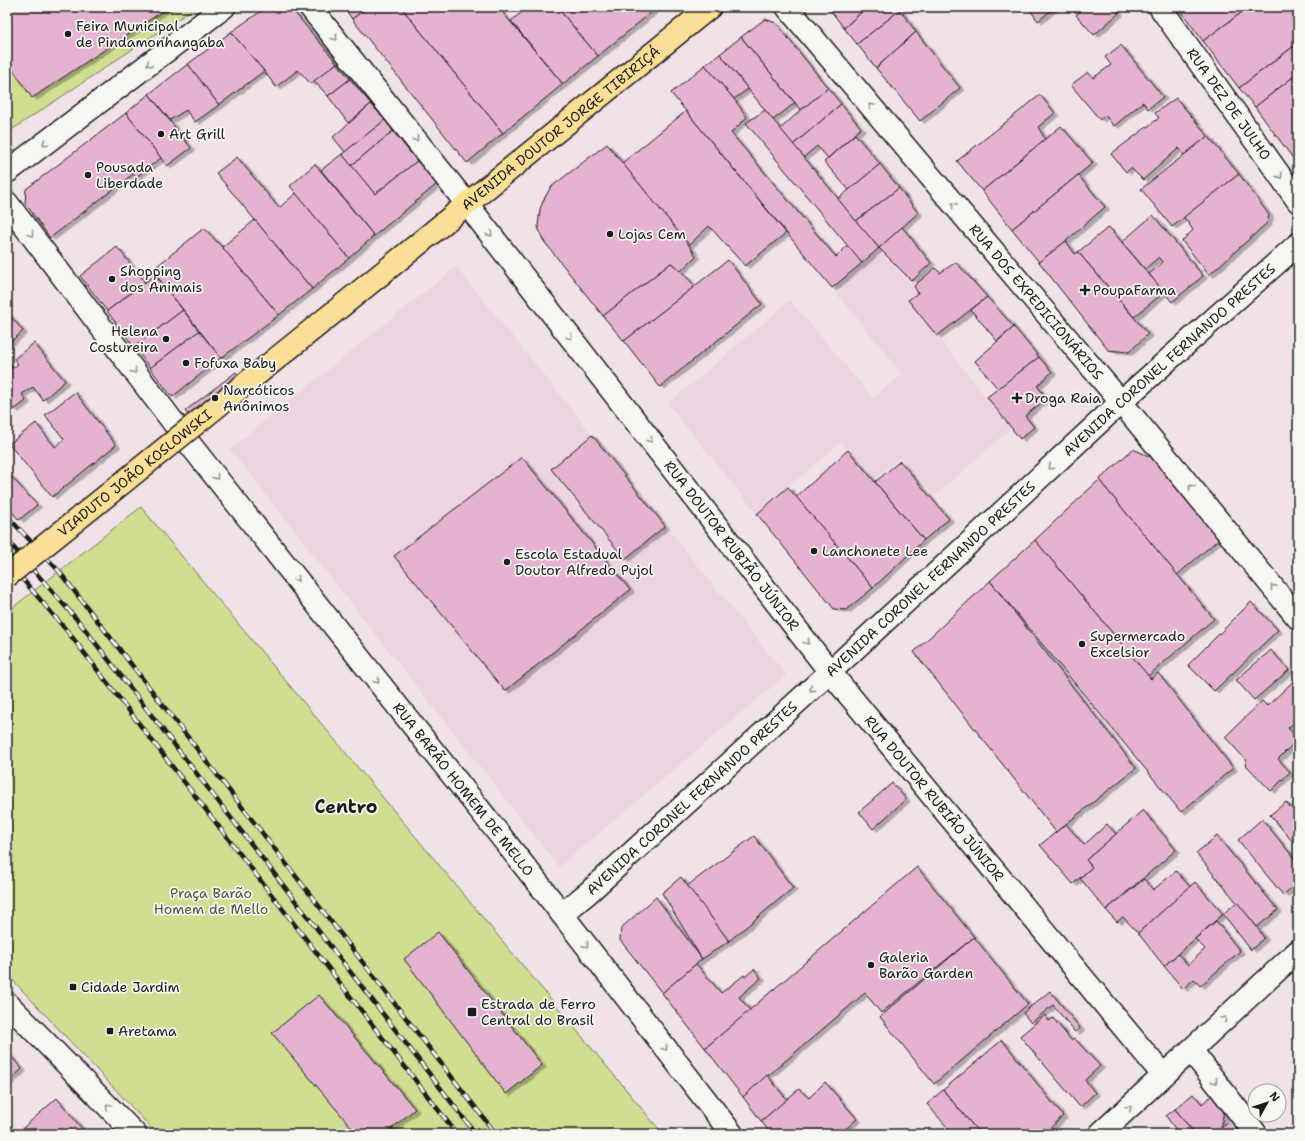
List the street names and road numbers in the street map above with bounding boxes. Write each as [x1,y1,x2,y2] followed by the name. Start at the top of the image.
[458,42,664,214] street label: AVENIDA DOUTOR JORGE TIBIRIÇÁ
[1183,44,1275,164] street label: RUA DEZ DE JULHO
[965,220,1107,383] street label: RUA DOS EXPEDICIONÁRIOS
[1059,260,1279,460] street label: AVENIDA CORONEL FERNANDO PRESTES
[54,405,215,540] street label: VIADUTO JOÃO KOSLOWSKI
[660,457,803,634] street label: RUA DOUTOR RUBIÃO JÚNIOR
[822,477,1039,681] street label: AVENIDA CORONEL FERNANDO PRESTES
[582,697,801,899] street label: AVENIDA CORONEL FERNANDO PRESTES
[389,699,538,880] street label: RUA BARÃO HOMEM DE MELLO
[861,712,1008,885] street label: RUA DOUTOR RUBIÃO JÚNIOR

